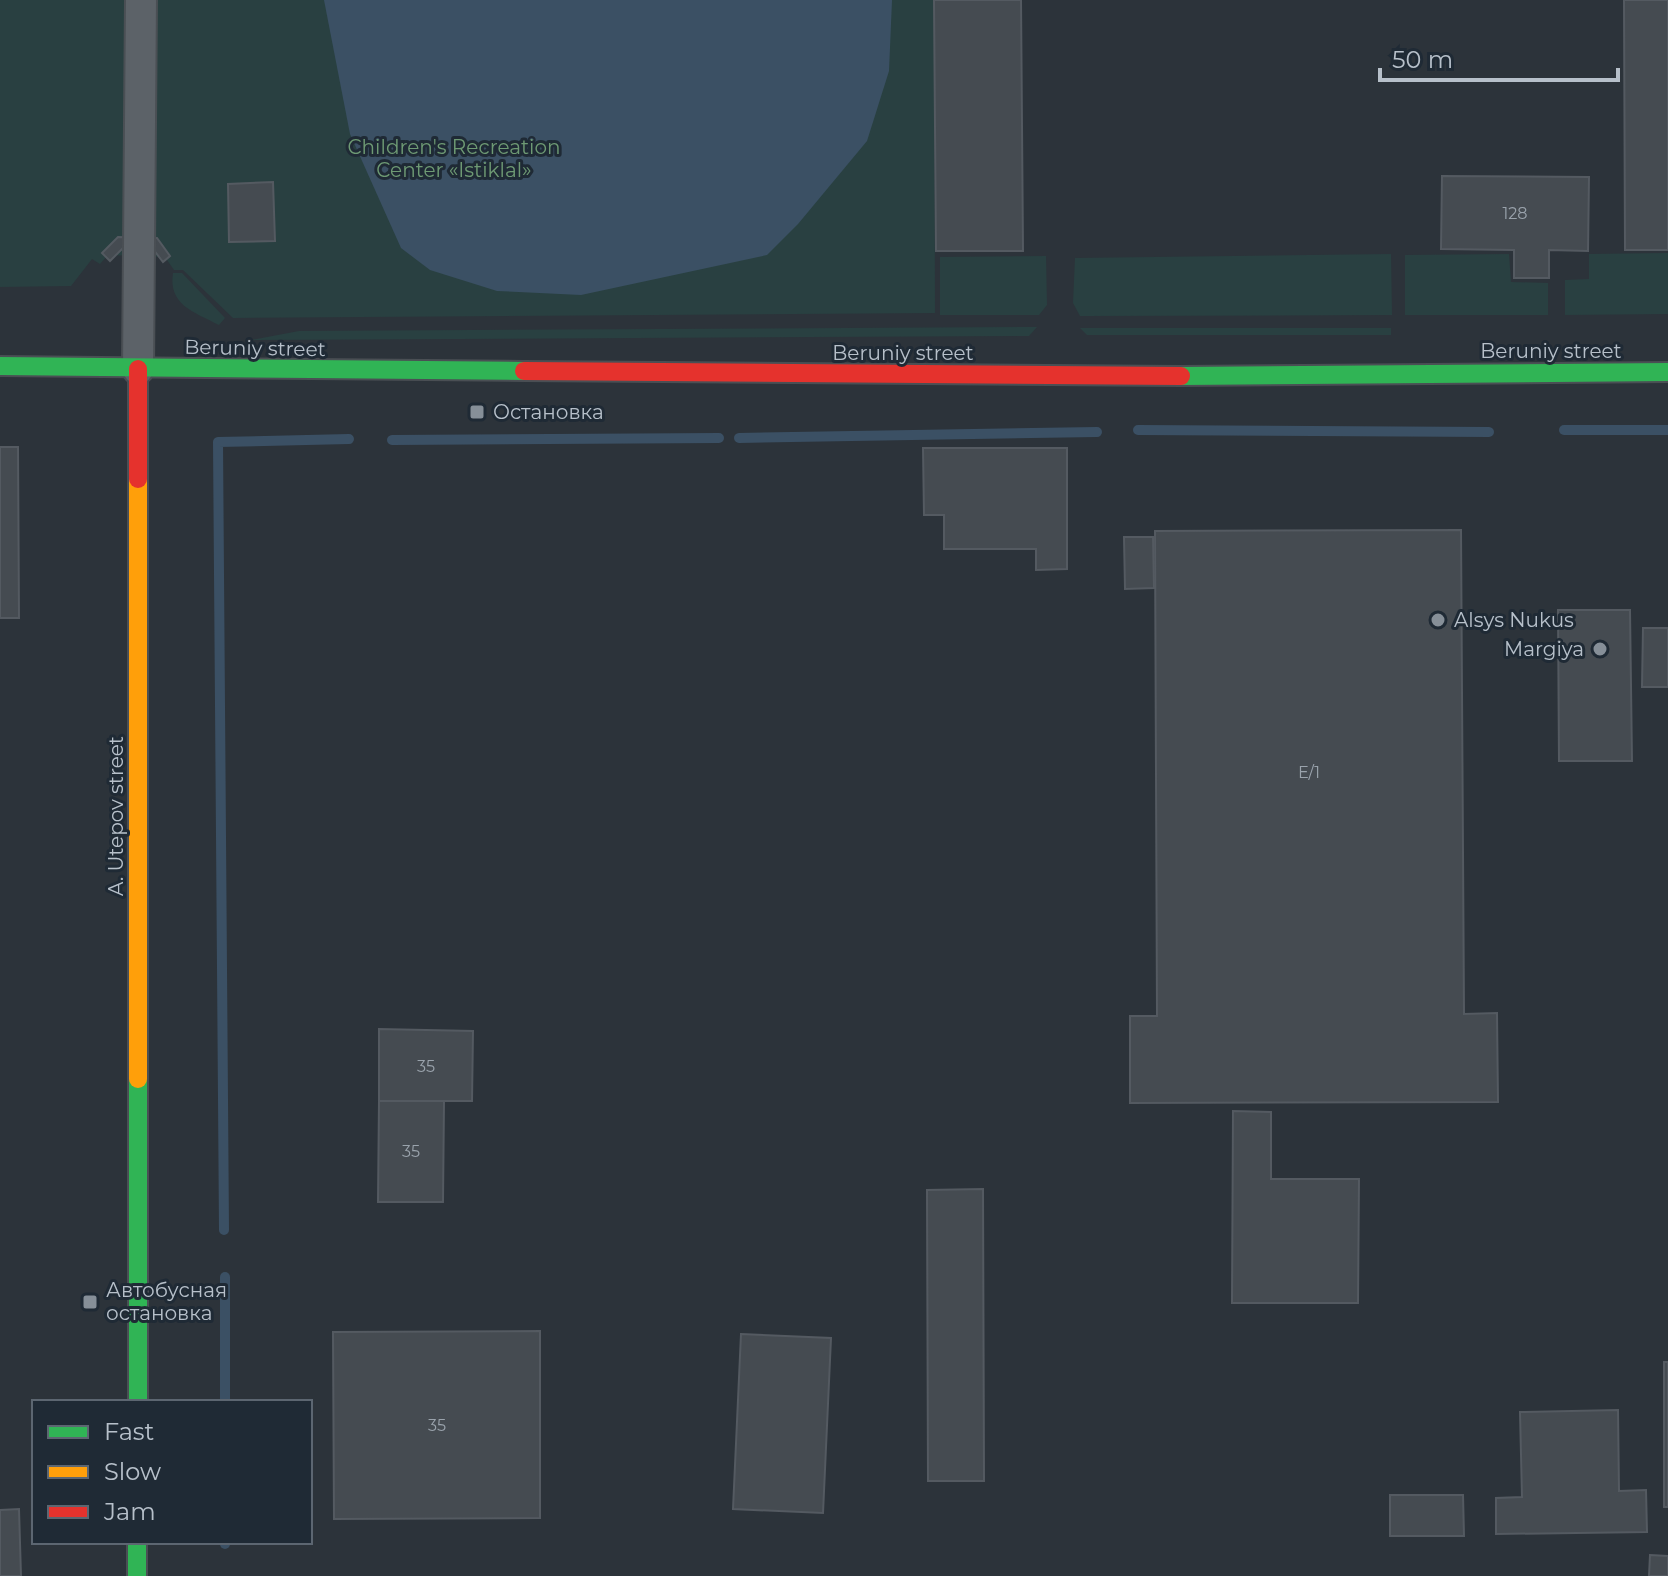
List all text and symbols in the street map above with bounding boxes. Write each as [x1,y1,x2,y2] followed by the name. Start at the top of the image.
[1380,32,1618,82] scale bar
[1392,45,1453,74] text: 50 m
[347,135,561,182] park label: Children's Recreation Center «Istiklal»
[1502,204,1528,223] house number: 128
[184,335,326,361] street label: Beruniy street
[1480,339,1622,363] street label: Beruniy street
[832,341,974,365] street label: Beruniy street
[493,400,604,424] place label: Остановка
[468,403,486,421] marker: Остановка
[1454,608,1574,632] place label: Alsys Nukus
[1429,611,1447,629] marker: Alsys Nukus
[1504,637,1584,661] place label: Margiya
[1591,640,1609,658] marker: Margiya
[104,736,128,896] street label: A. Utepov street
[1298,763,1320,782] house number: Е/1
[417,1057,435,1076] house number: 35
[402,1142,420,1161] house number: 35
[106,1278,227,1325] place label: Автобусная остановка
[81,1293,99,1311] marker: Автобусная остановка
[32,1400,312,1544] legend
[428,1416,446,1435] house number: 35
[104,1417,155,1446] text: Fast
[104,1457,161,1486] text: Slow
[103,1497,156,1526] text: Jam

